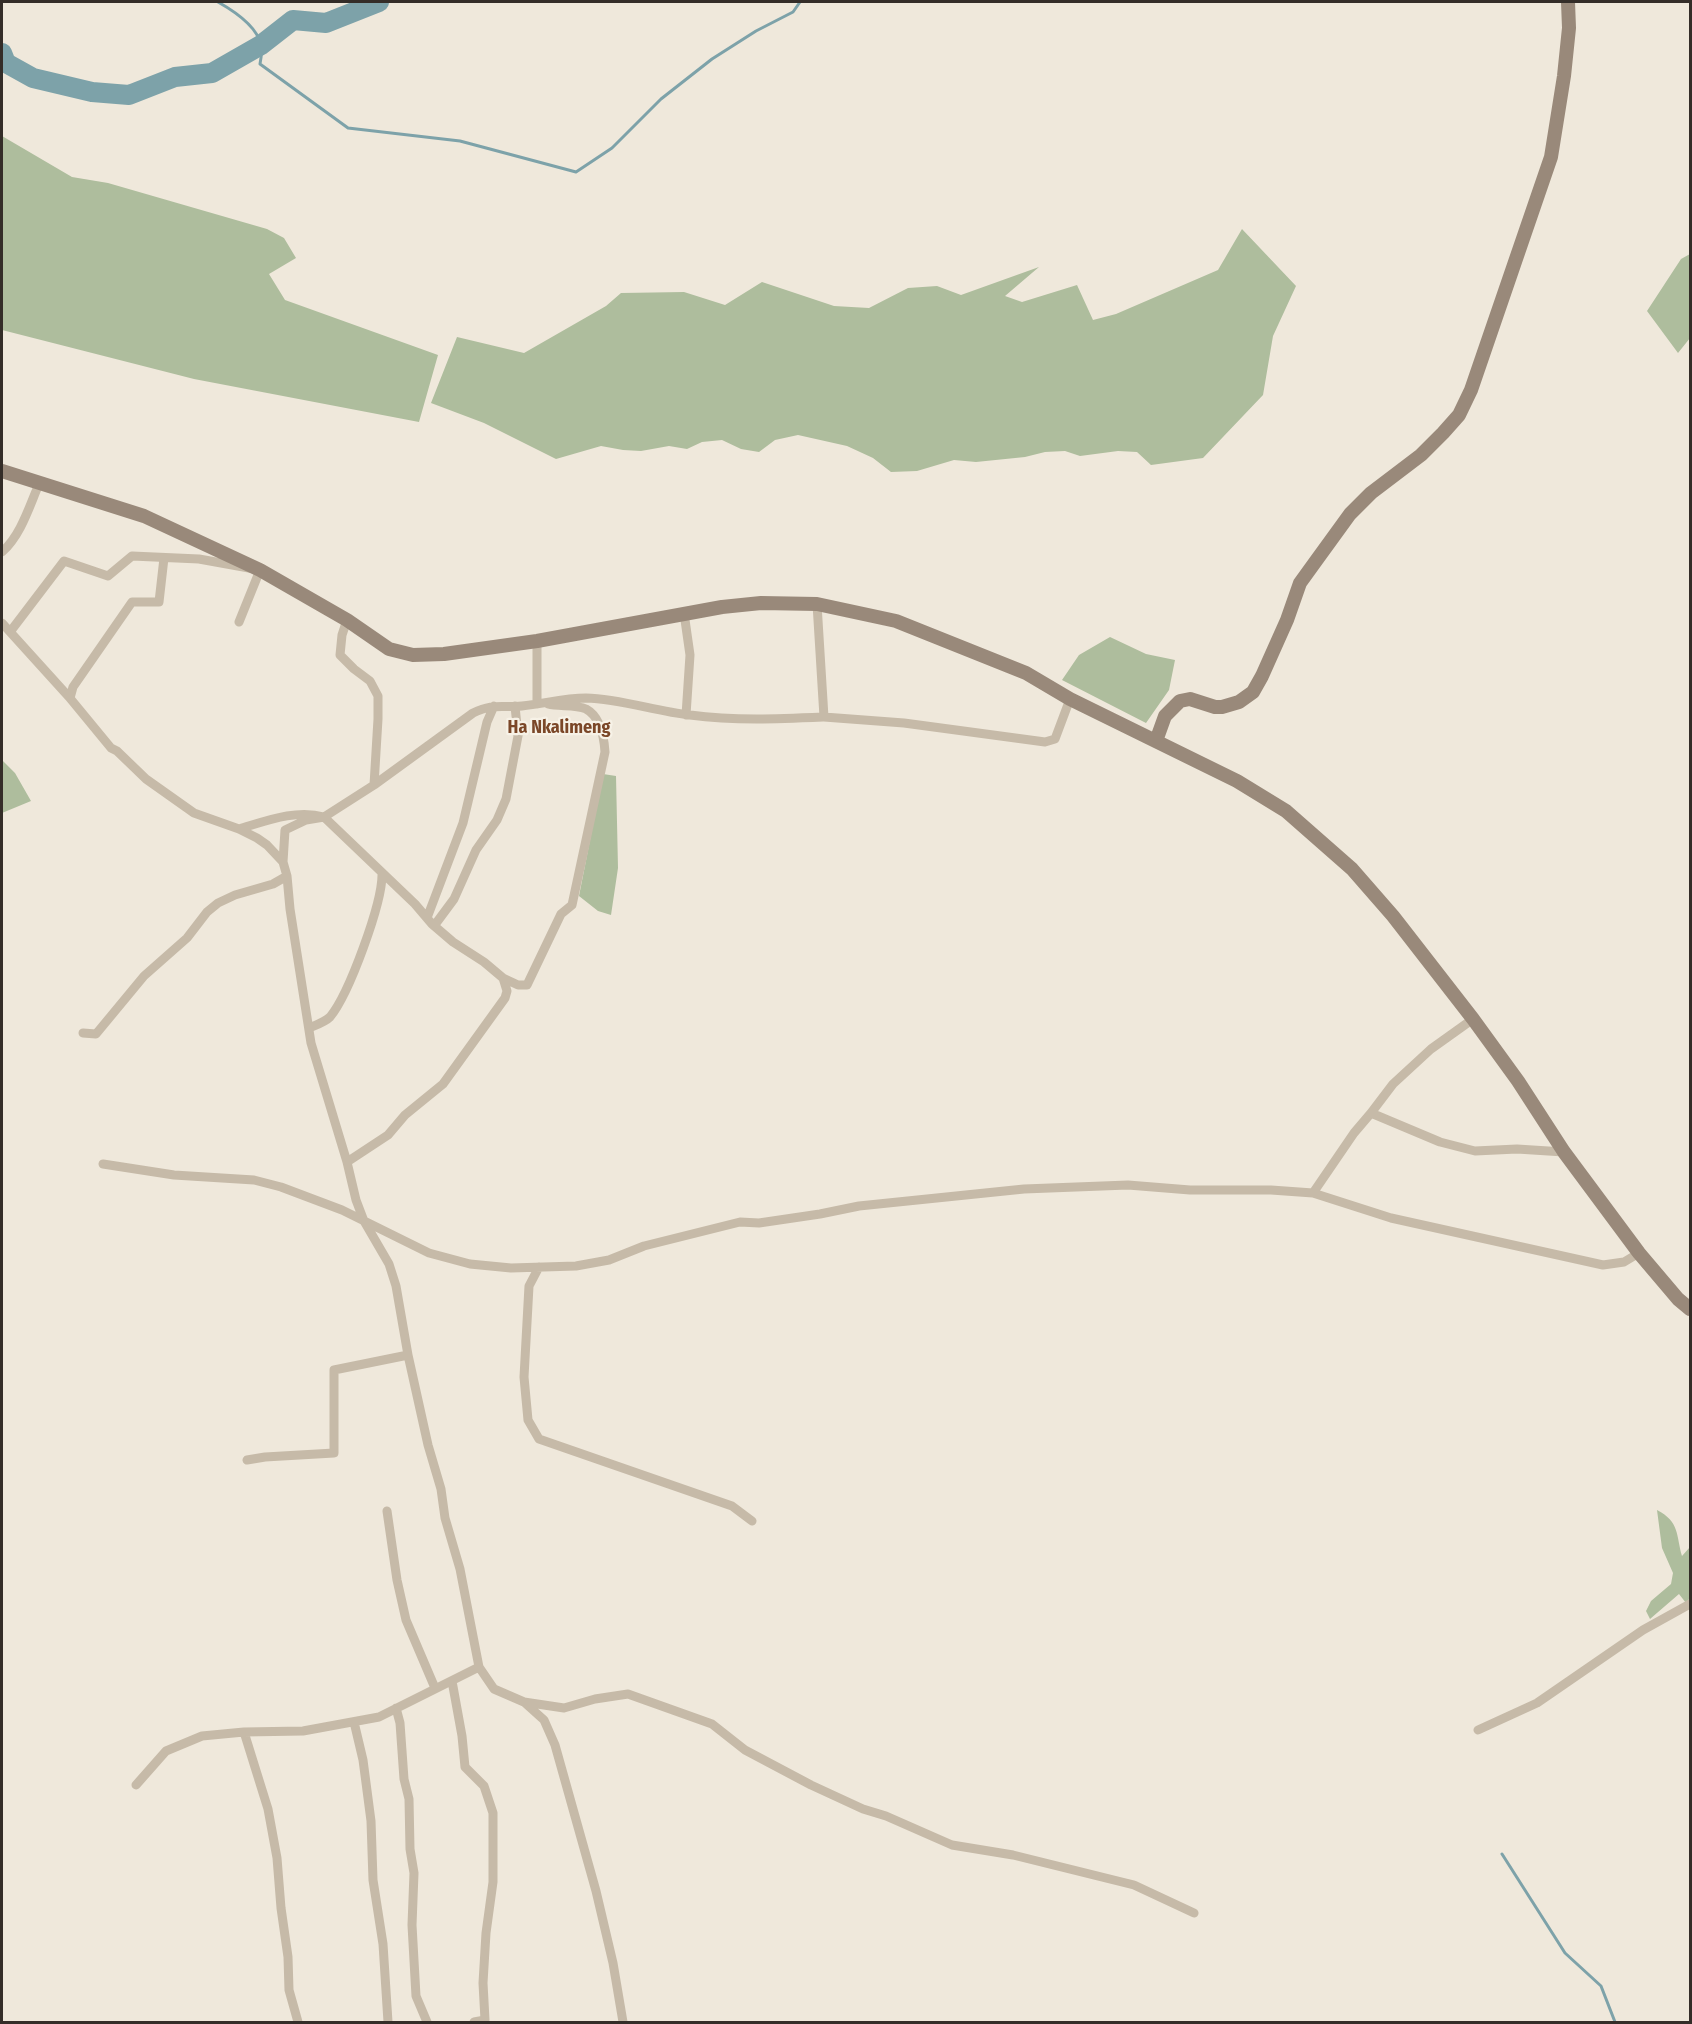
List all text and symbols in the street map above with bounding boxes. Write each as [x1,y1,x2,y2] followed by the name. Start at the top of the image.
[508,717,610,739] district label: Ha Nkalimeng

